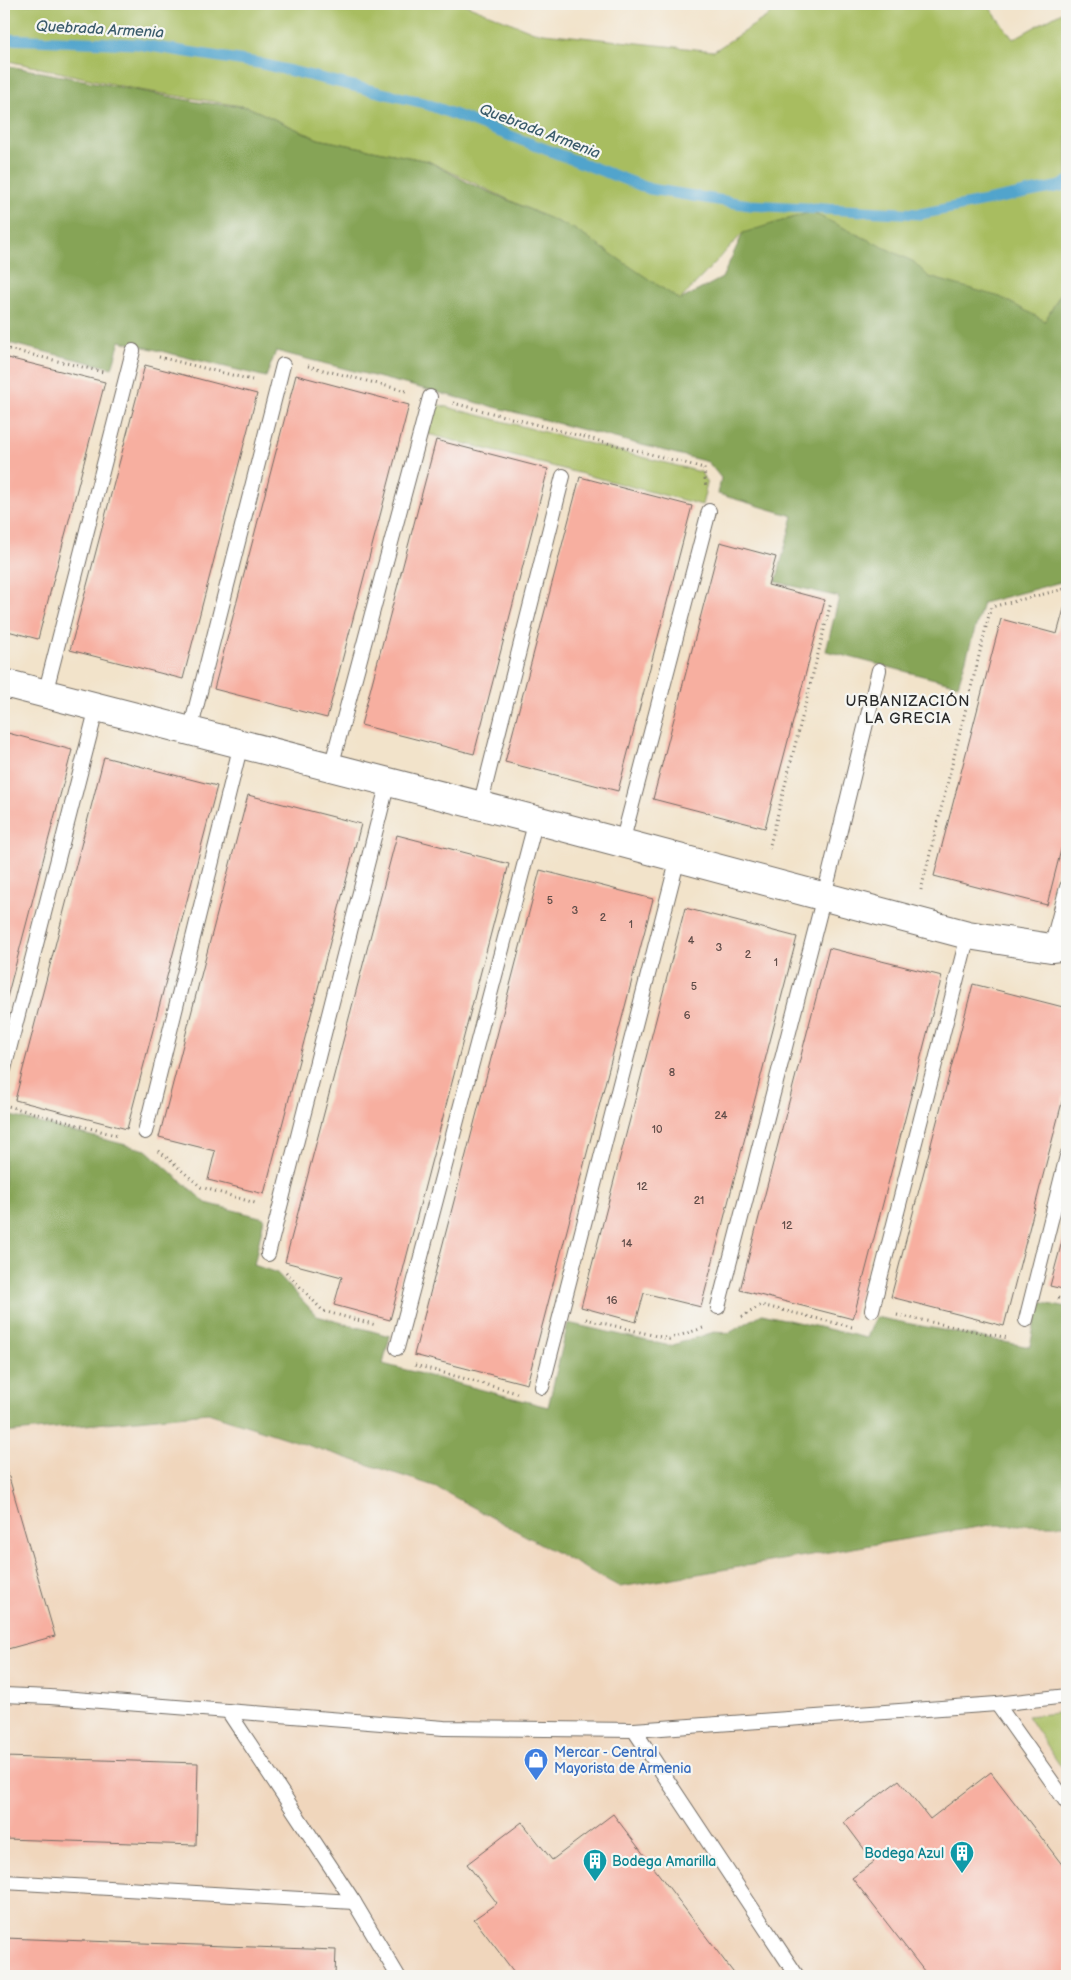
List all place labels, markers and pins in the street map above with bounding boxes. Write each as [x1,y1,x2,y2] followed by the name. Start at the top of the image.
[554,1744,692,1777] place label: Mercar - Central Mayorista de Armenia
[523,1747,549,1781] shop icon: Mercar - Central Mayorista de Armenia
[949,1840,975,1874] building icon: Bodega Azul
[864,1845,944,1862] place label: Bodega Azul
[582,1848,608,1882] building icon: Bodega Amarilla
[612,1853,716,1870] place label: Bodega Amarilla

